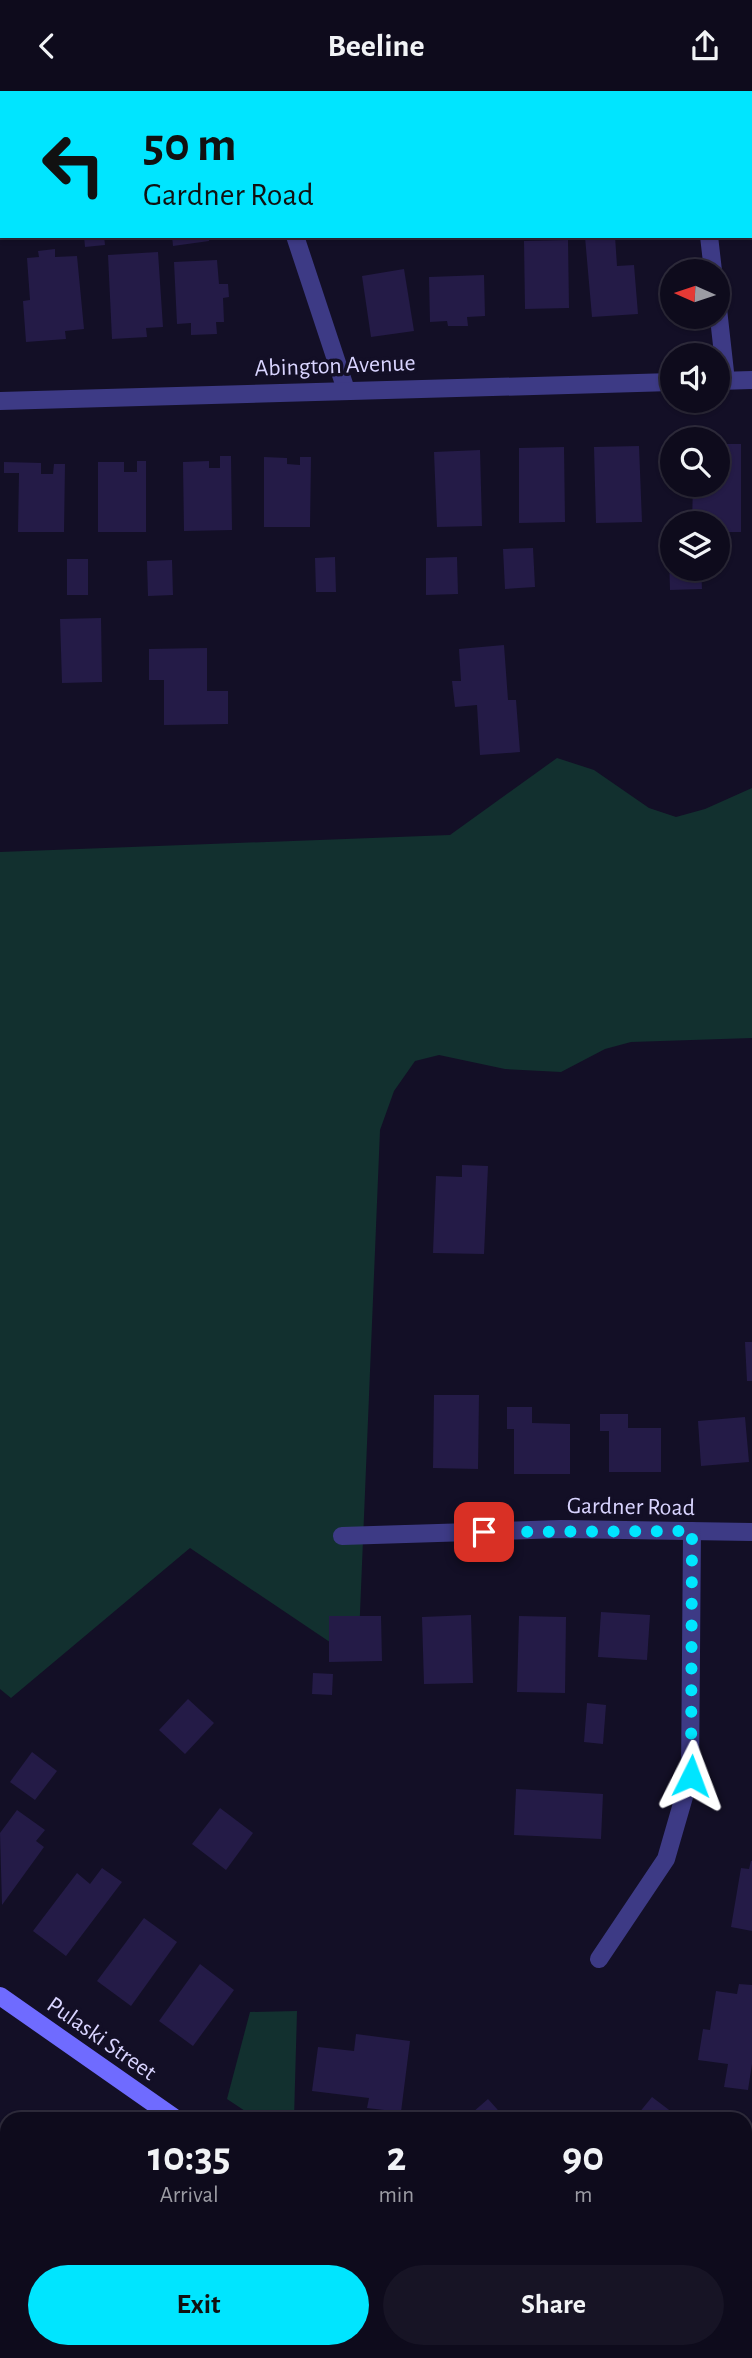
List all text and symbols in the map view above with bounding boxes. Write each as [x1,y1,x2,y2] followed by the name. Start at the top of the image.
[28,27,66,65] icon: back
[686,27,724,65] icon: share
[327,30,425,62] text: Beeline
[28,119,119,210] icon: left
[143,121,237,170] text: 50 m
[143,179,314,211] text: Gardner Road
[660,259,730,329] north arrow
[660,259,730,581] map controls
[660,343,730,413] button: sound
[254,351,416,381] street label: Abington Avenue
[660,427,730,497] button: search
[660,511,730,581] button: layers
[567,1494,695,1520] street label: Gardner Road
[454,1502,514,1562] pin
[465,1513,503,1551] icon: arrive
[654,1739,728,1813] position arrow
[42,1992,161,2085] street label: Pulaski Street
[148,2136,231,2178] text: 10:35
[386,2136,406,2178] text: 2
[562,2136,604,2178] text: 90
[160,2184,219,2207] text: Arrival
[378,2184,414,2207] text: min
[574,2184,592,2207] text: m
[28,2265,369,2345] button: Exit
[383,2265,724,2345] button: Share

